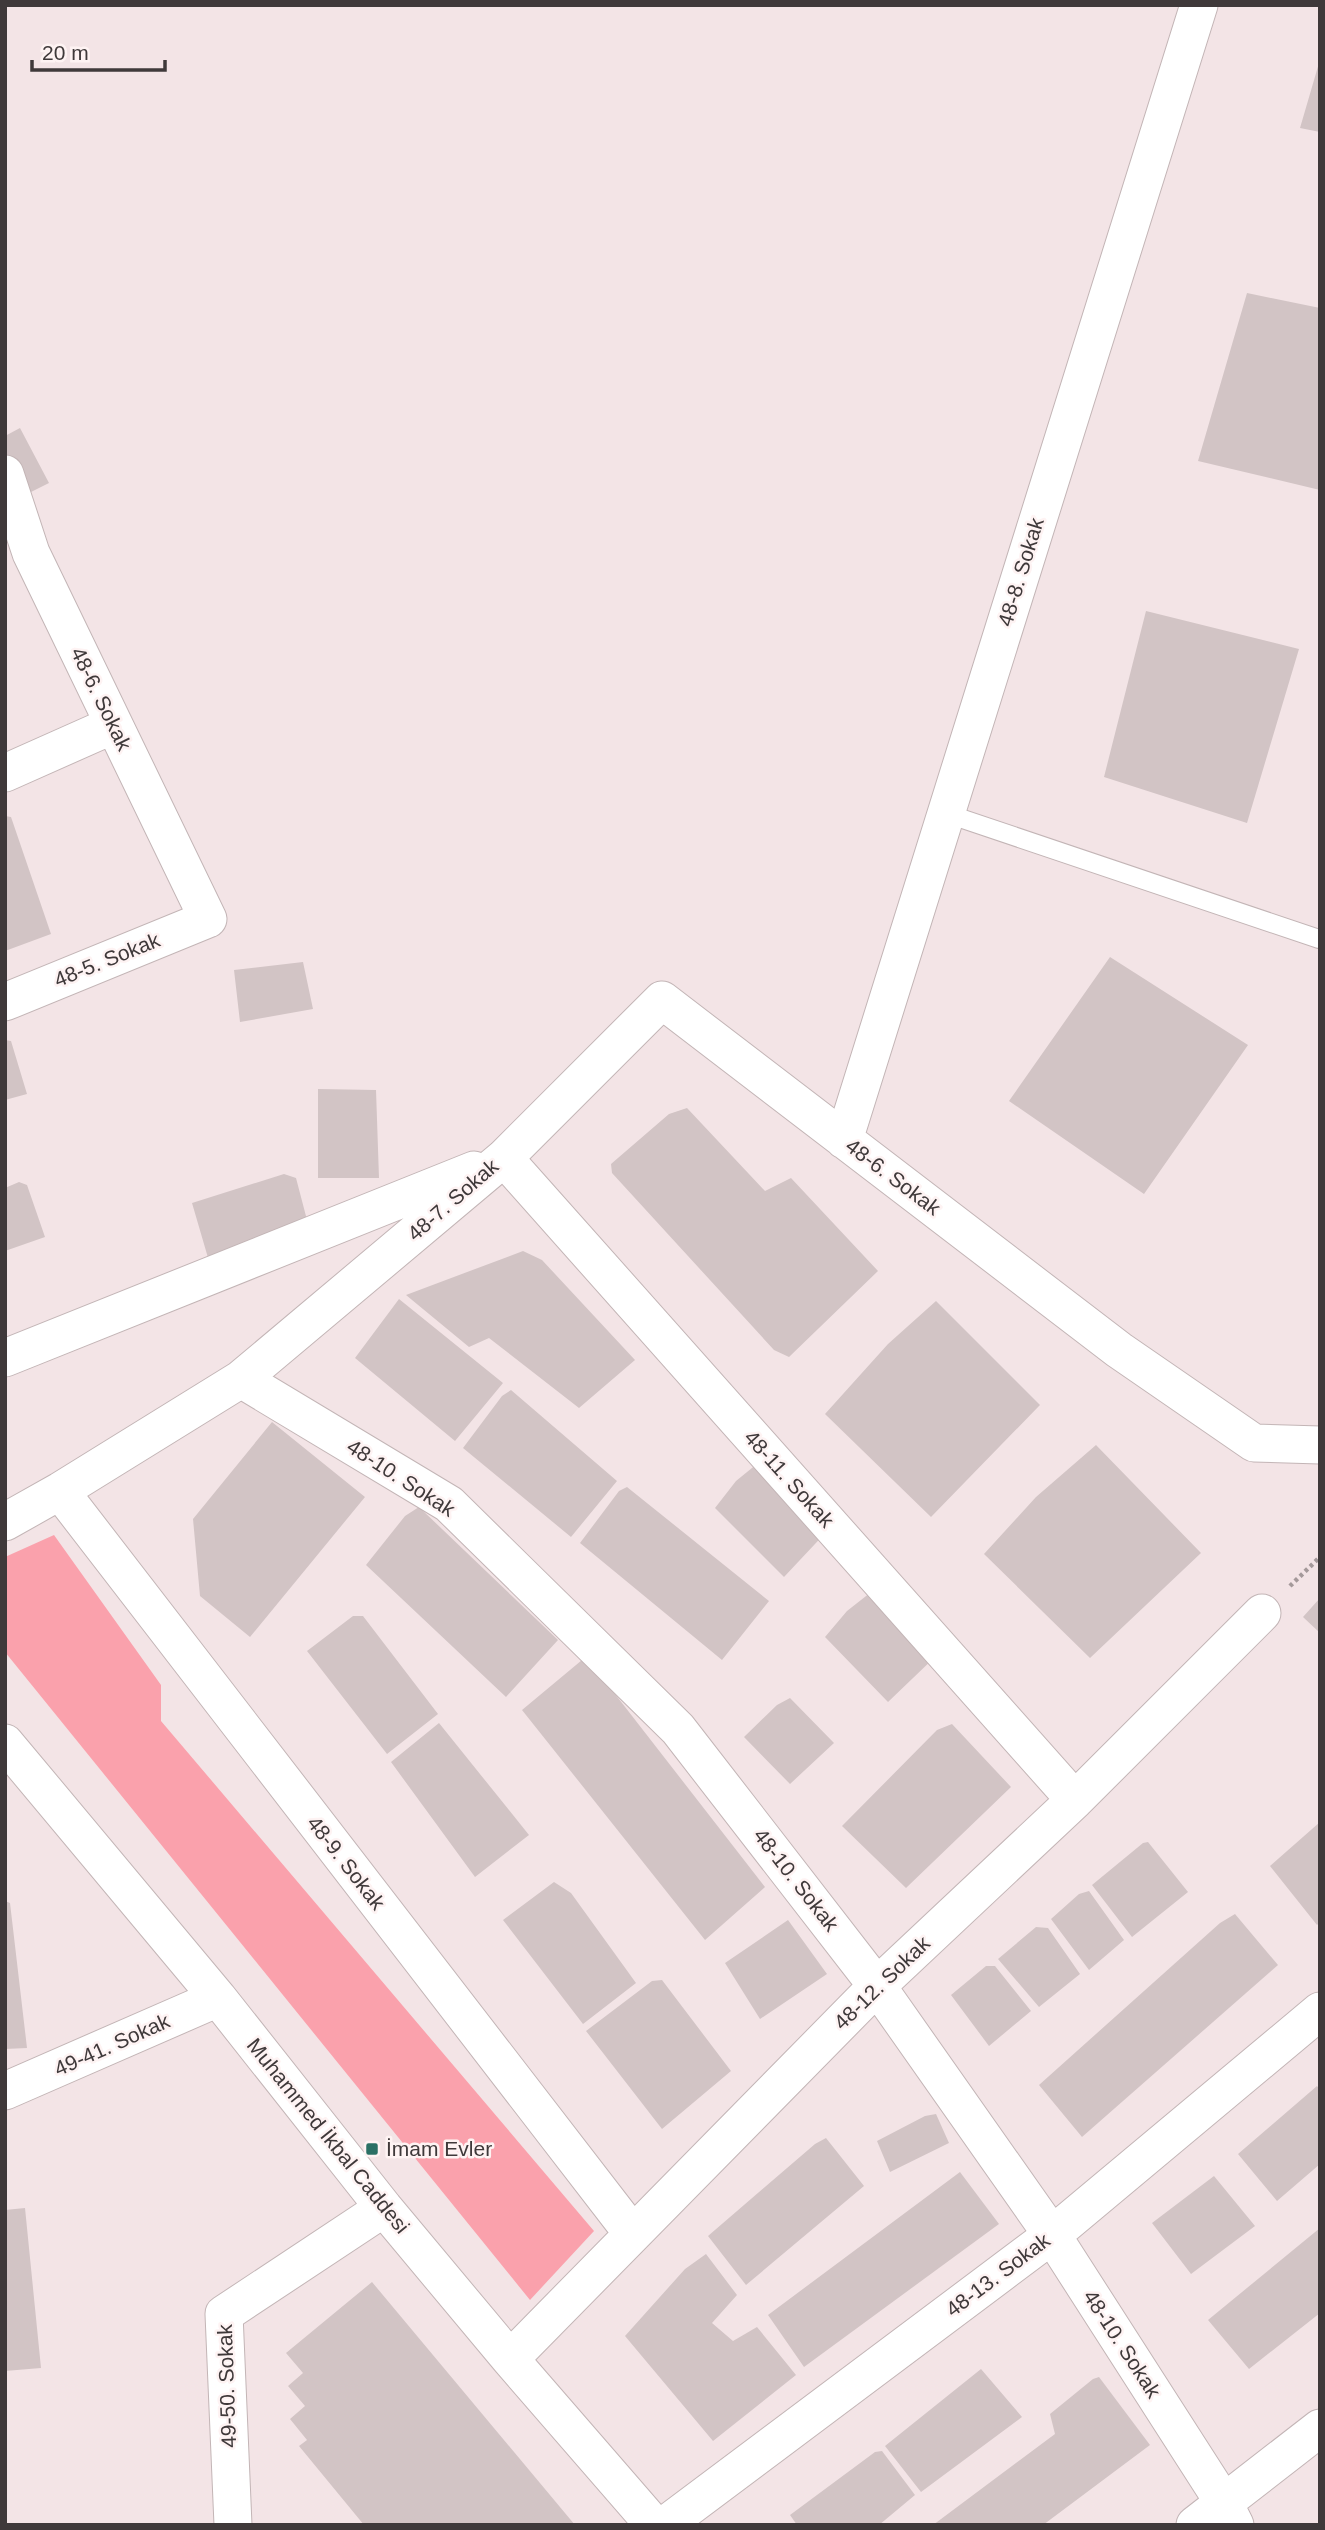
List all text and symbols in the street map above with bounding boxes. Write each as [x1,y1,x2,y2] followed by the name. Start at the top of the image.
[32,28,164,72] scale bar
[42,41,89,64] text: 20 m
[993,514,1048,629] street label: 48-8. Sokak
[67,643,137,755] street label: 48-6. Sokak
[51,928,164,991] street label: 48-5. Sokak
[842,1134,945,1220] street label: 48-6. Sokak
[403,1154,503,1245] street label: 48-7. Sokak
[740,1426,839,1532] street label: 48-11. Sokak
[343,1434,460,1521] street label: 48-10. Sokak
[303,1811,390,1914] street label: 48-9. Sokak
[749,1824,844,1936] street label: 48-10. Sokak
[829,1931,935,2034] street label: 48-12. Sokak
[51,2009,173,2080] street label: 49-41. Sokak
[243,2034,414,2238] street label: Muhammed İkbal Caddesi
[386,2137,492,2160] place label: İmam Evler
[364,2141,380,2157] marker: İmam Evler
[941,2228,1054,2321] street label: 48-13. Sokak
[1079,2286,1166,2402] street label: 48-10. Sokak
[213,2323,240,2448] street label: 49-50. Sokak

